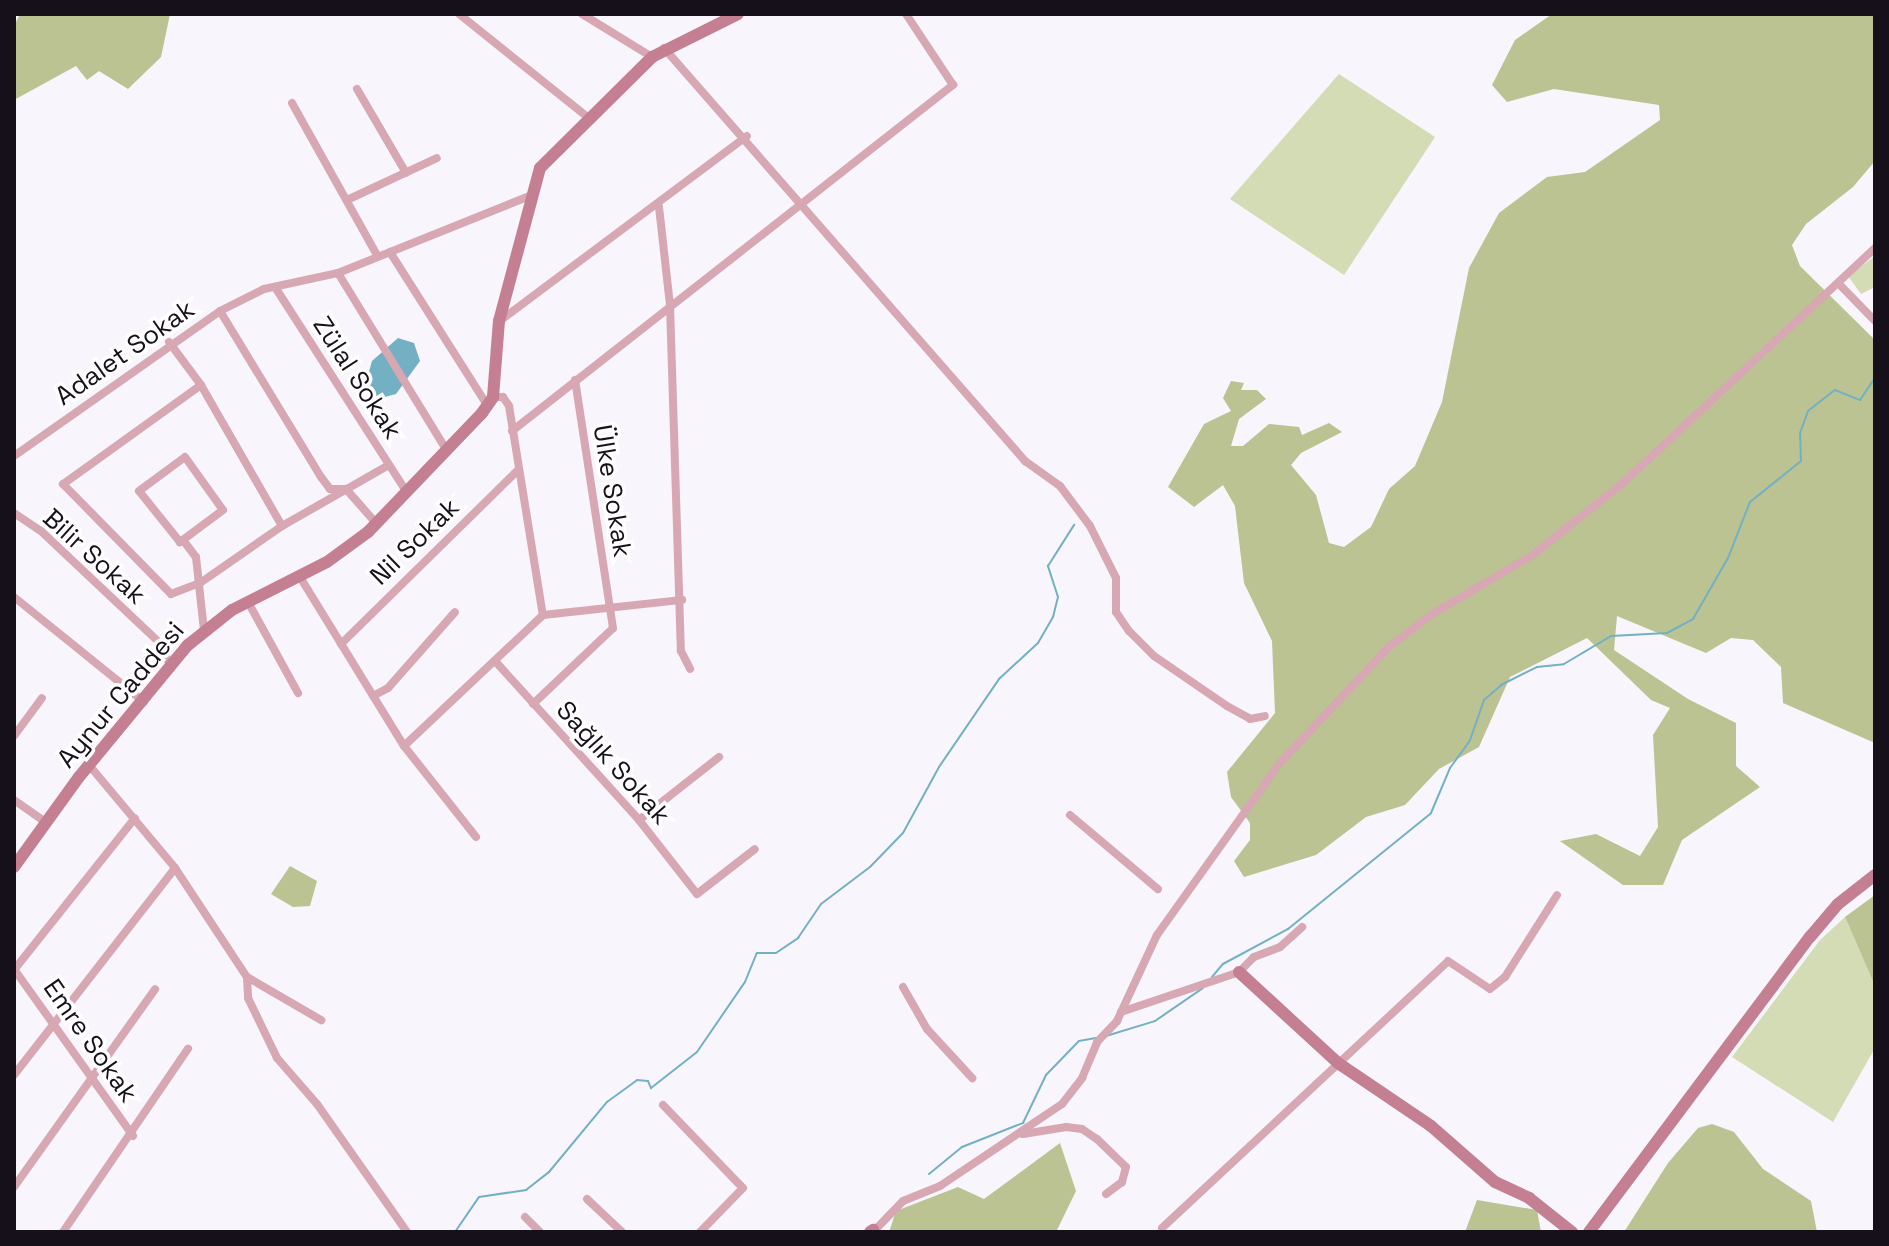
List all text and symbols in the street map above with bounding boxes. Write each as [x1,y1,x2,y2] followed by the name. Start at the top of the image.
[49,294,201,412] street label: Adalet Sokak
[306,311,408,445] street label: Zülal Sokak
[586,423,638,559] street label: Ülke Sokak
[364,492,466,592] street label: Nil Sokak
[36,503,152,611] street label: Bilir Sokak
[51,616,191,774] street label: Aynur Caddesi
[549,695,677,831] street label: Sağlık Sokak
[36,973,144,1109] street label: Emre Sokak

